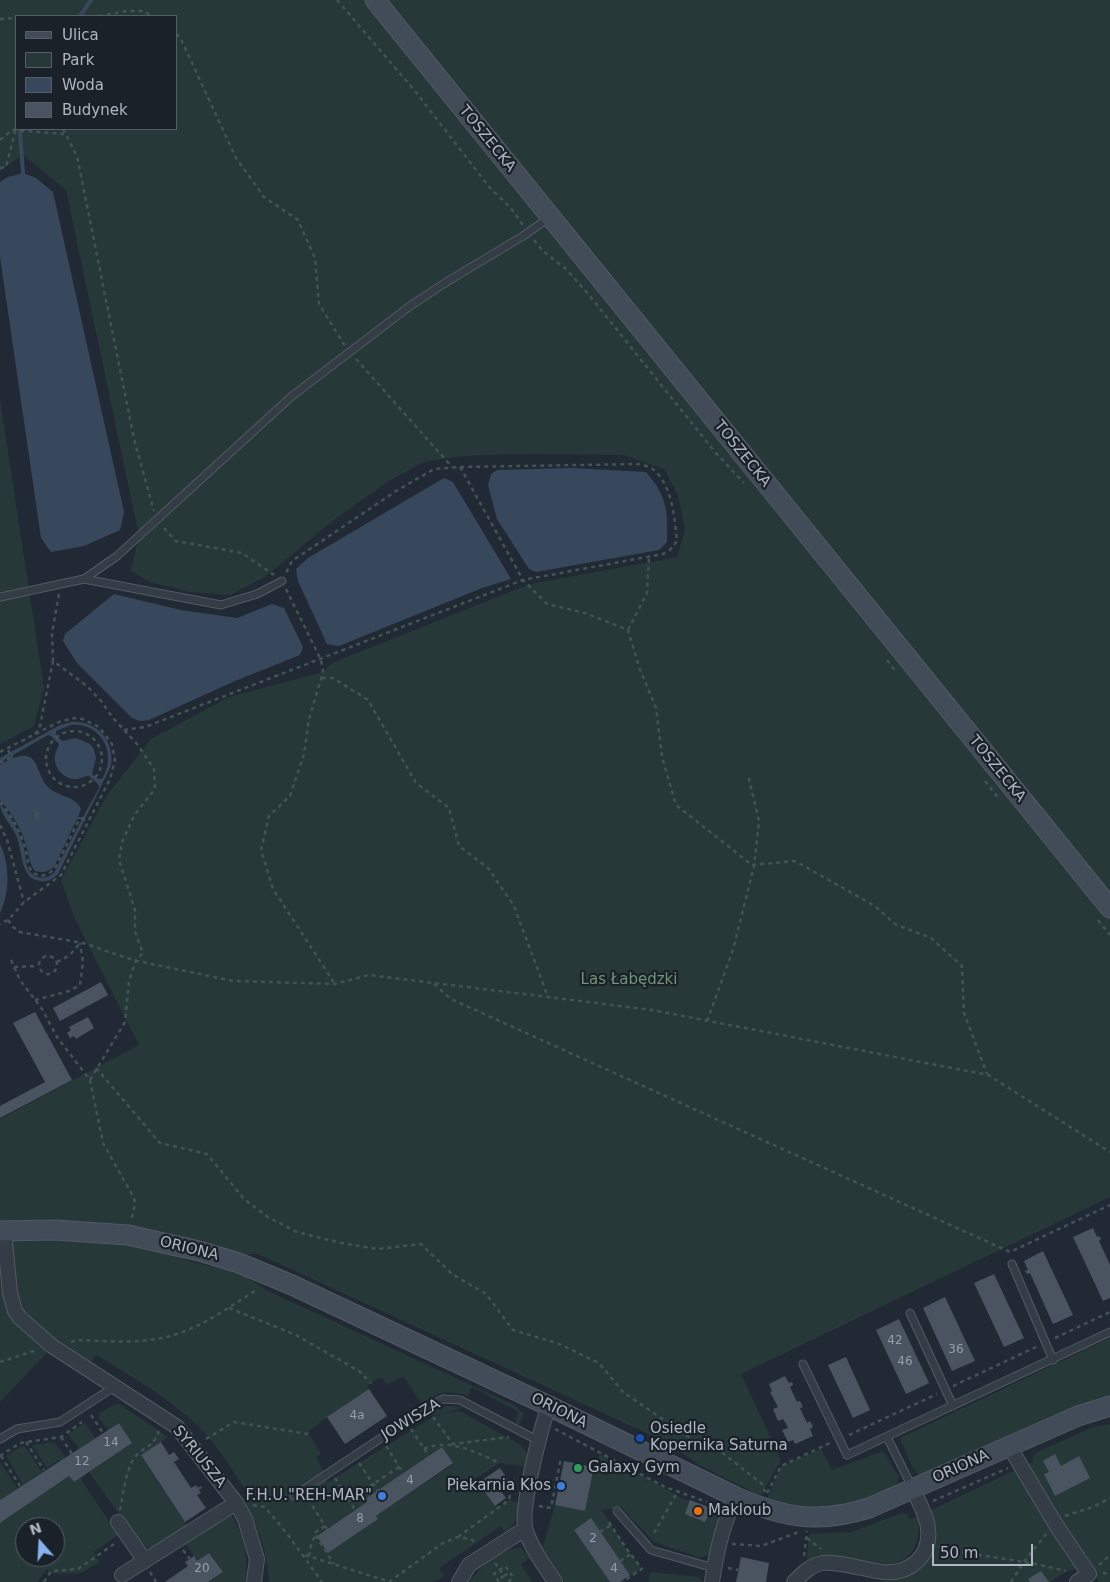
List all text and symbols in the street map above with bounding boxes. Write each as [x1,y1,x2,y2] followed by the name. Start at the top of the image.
[15,15,178,130] legend
[62,26,99,44] text: Ulica
[62,51,94,69] text: Park
[62,76,104,94] text: Woda
[62,101,128,119] text: Budynek
[455,102,519,176] street label: TOSZECKA
[710,417,774,491] street label: TOSZECKA
[965,732,1029,806] street label: TOSZECKA
[581,971,677,989] park label: Las Łabędzki
[158,1233,220,1265] street label: ORIONA
[887,1334,903,1348] house number: 42
[948,1343,964,1357] house number: 36
[897,1355,913,1369] house number: 46
[528,1390,590,1432] street label: ORIONA
[378,1395,444,1445] street label: JOWISZA
[350,1409,364,1423] house number: 4a
[650,1420,788,1455] place label: Osiedle Kopernika Saturna
[169,1422,229,1492] street label: SYRIUSZA
[634,1432,646,1444] marker: Osiedle Kopernika Saturna
[103,1436,119,1450] house number: 14
[930,1447,992,1487] street label: ORIONA
[74,1455,90,1469] house number: 12
[588,1459,680,1477] place label: Galaxy Gym
[572,1462,584,1474] marker: Galaxy Gym
[406,1474,414,1488] house number: 4
[447,1477,551,1495] place label: Piekarnia Kłos
[555,1480,567,1492] marker: Piekarnia Kłos
[245,1487,372,1505] place label: F.H.U."REH-MAR"
[376,1490,388,1502] marker: F.H.U."REH-MAR"
[708,1502,771,1520] place label: Makloub
[692,1505,704,1517] marker: Makloub
[356,1512,364,1526] house number: 8
[15,1517,65,1567] north arrow
[27,1519,44,1538] text: N
[589,1532,597,1546] house number: 2
[935,1534,1036,1566] scale bar
[940,1544,978,1562] text: 50 m
[194,1562,210,1576] house number: 20
[610,1562,618,1576] house number: 4

